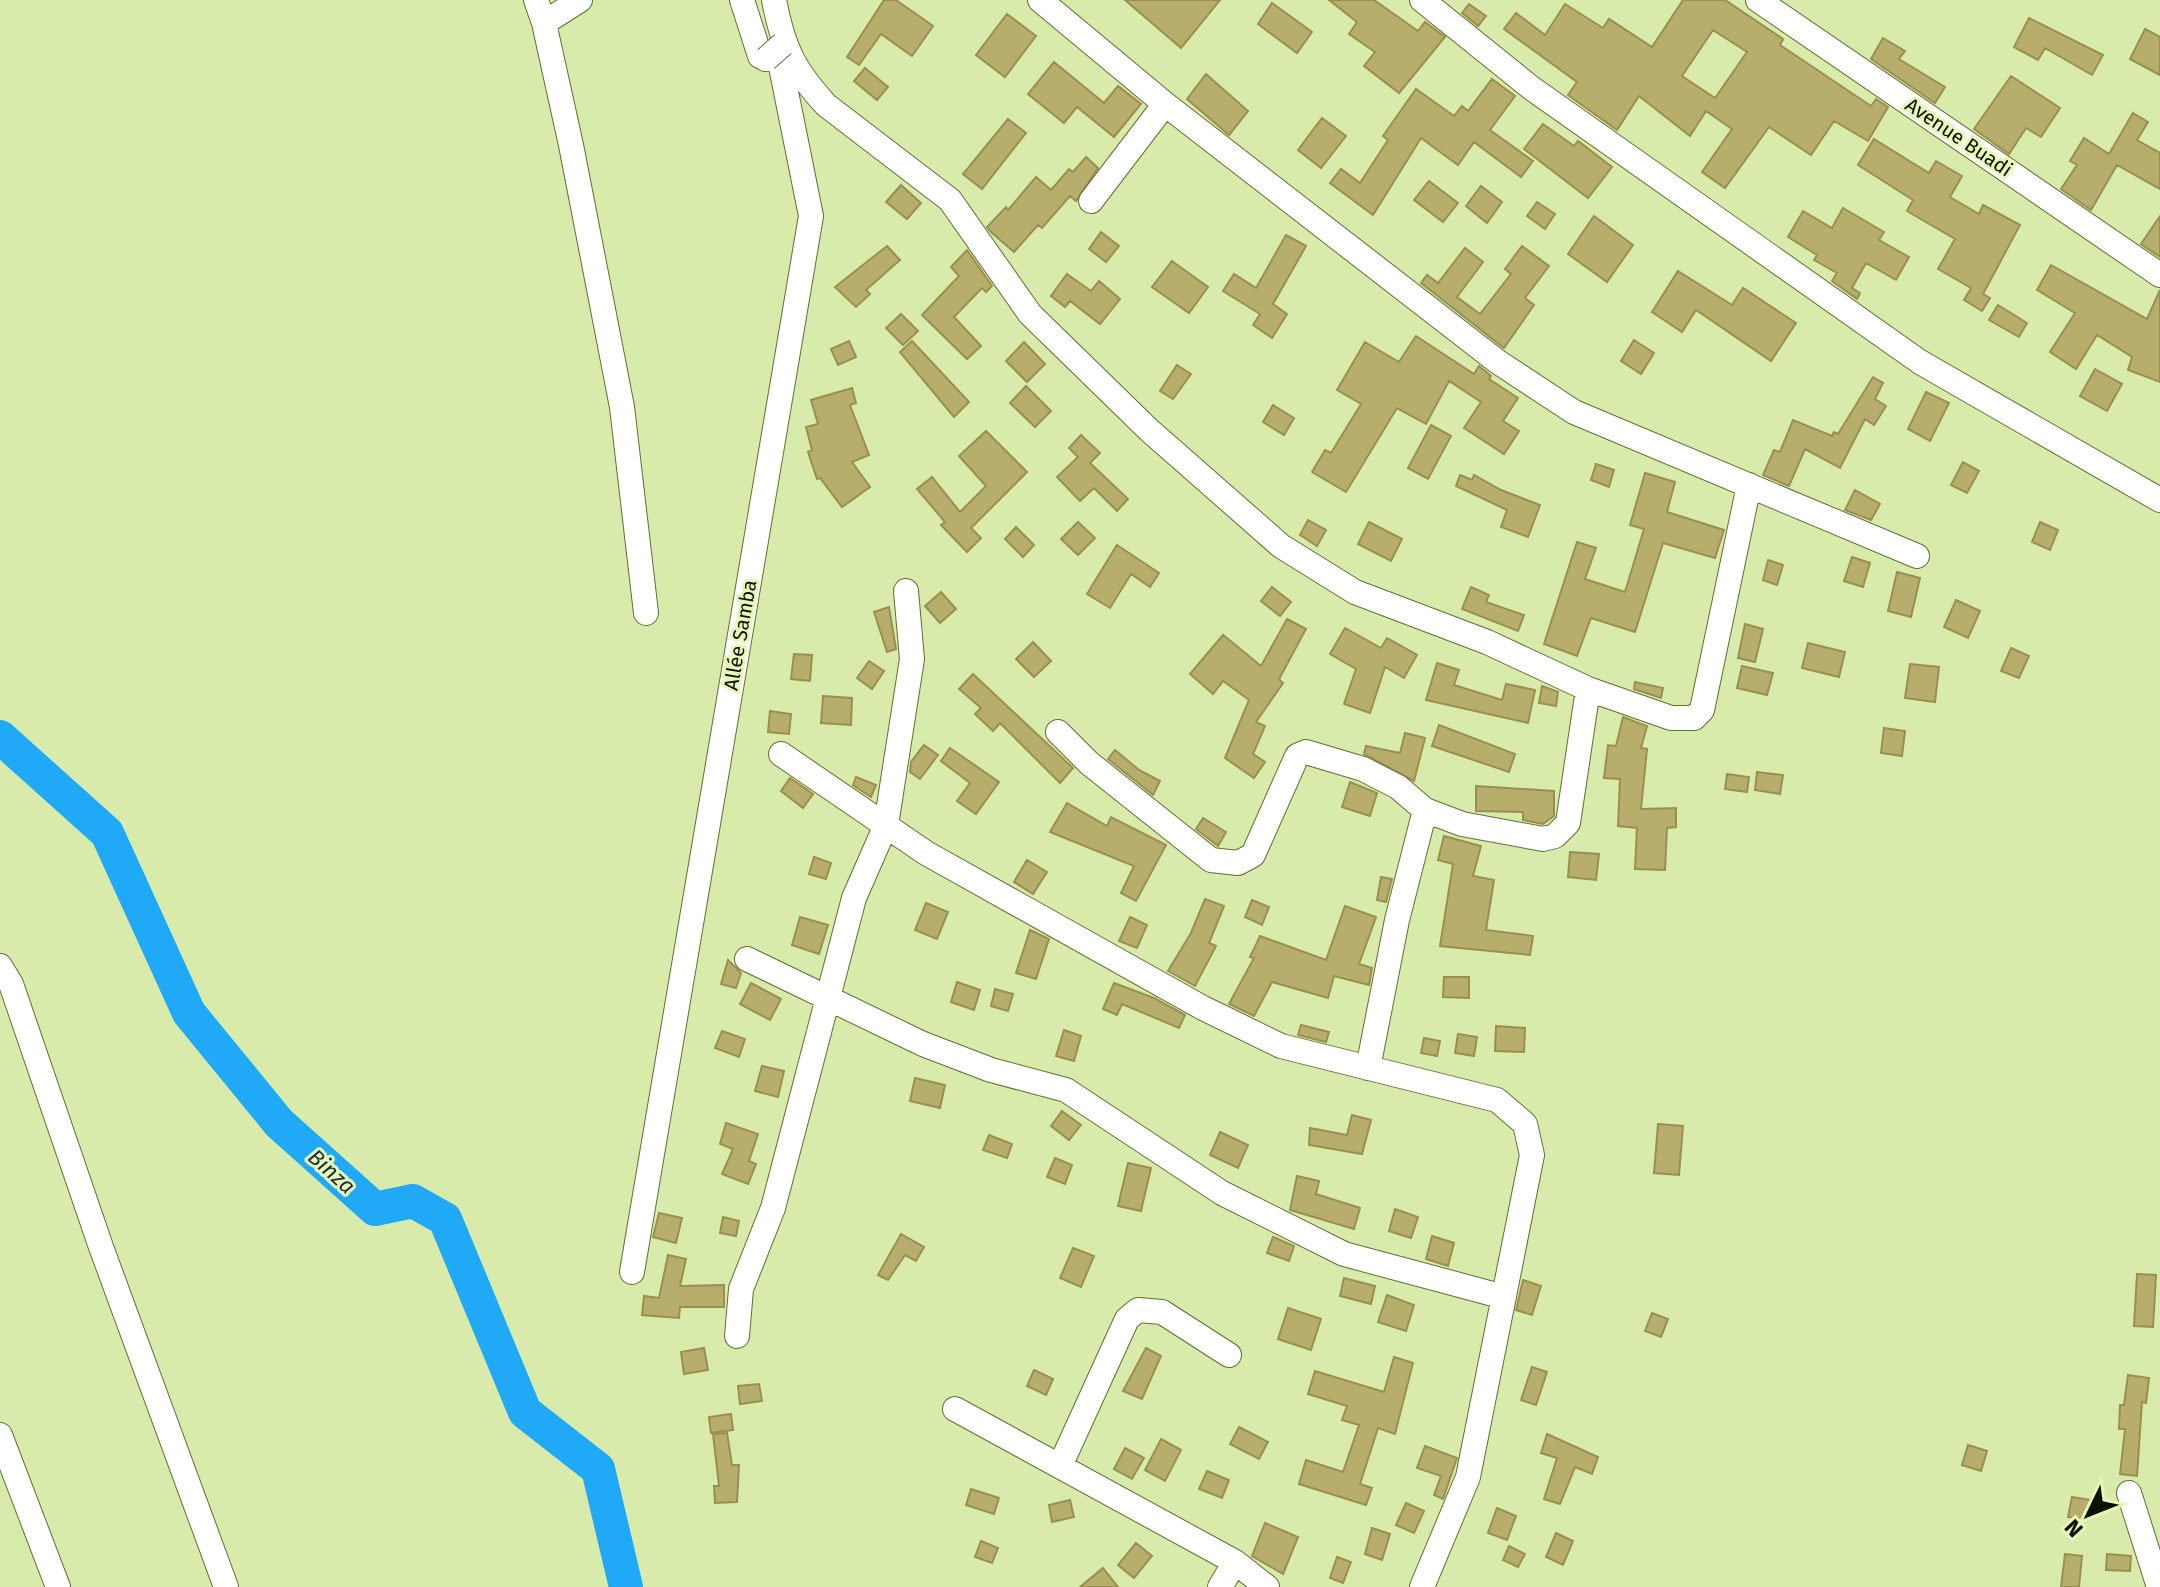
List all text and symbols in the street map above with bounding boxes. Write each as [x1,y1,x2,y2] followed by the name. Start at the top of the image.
[1901,92,2017,182] street label: Avenue Buadi
[718,578,762,692] street label: Allée Samba
[303,1143,361,1199] water label: Binza
[2048,1475,2128,1555] north arrow
[2059,1514,2089,1543] text: N

